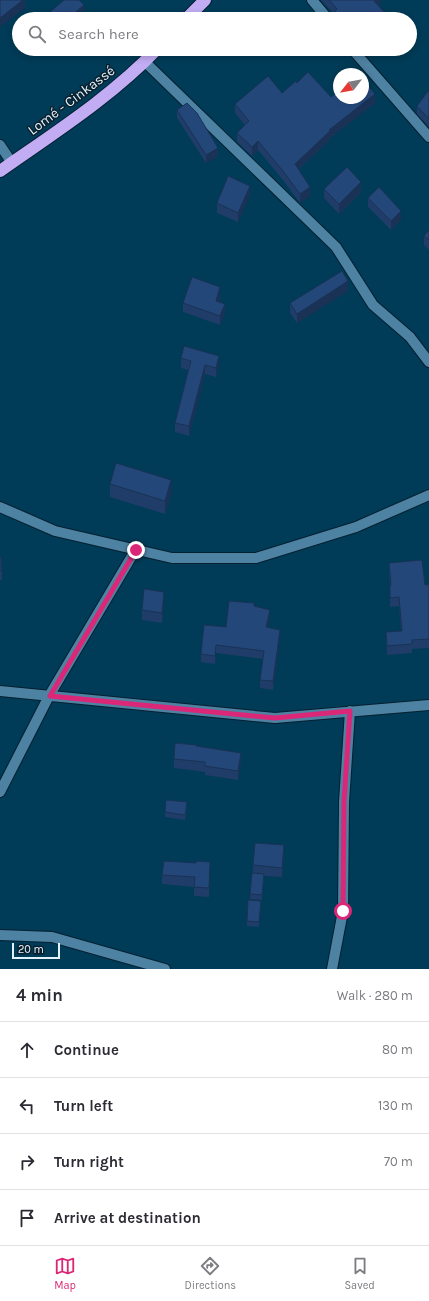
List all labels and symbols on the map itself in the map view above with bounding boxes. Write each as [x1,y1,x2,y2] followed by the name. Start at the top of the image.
[24,62,118,139] street label: Lomé - Cinkassé
[333,68,369,104] north arrow
[127,541,145,559] route end
[334,902,352,920] route start
[12,941,60,960] scale bar

